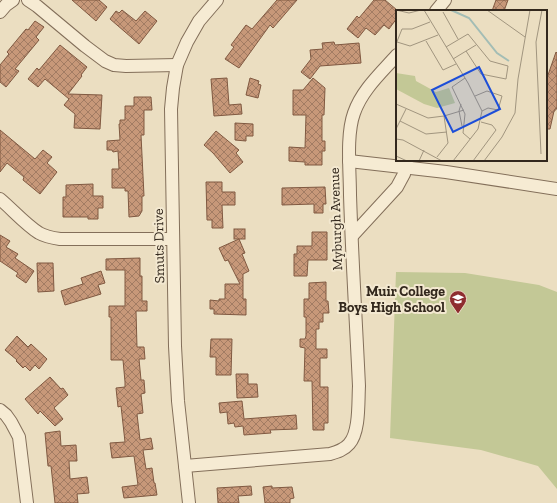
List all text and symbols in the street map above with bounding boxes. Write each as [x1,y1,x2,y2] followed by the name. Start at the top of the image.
[396,10,547,161] inset map
[326,167,346,271] street label: Myburgh Avenue
[150,208,168,284] street label: Smuts Drive
[338,283,445,316] place label: Muir College Boys High School
[448,289,468,314] school or university icon: Muir College Boys High School

